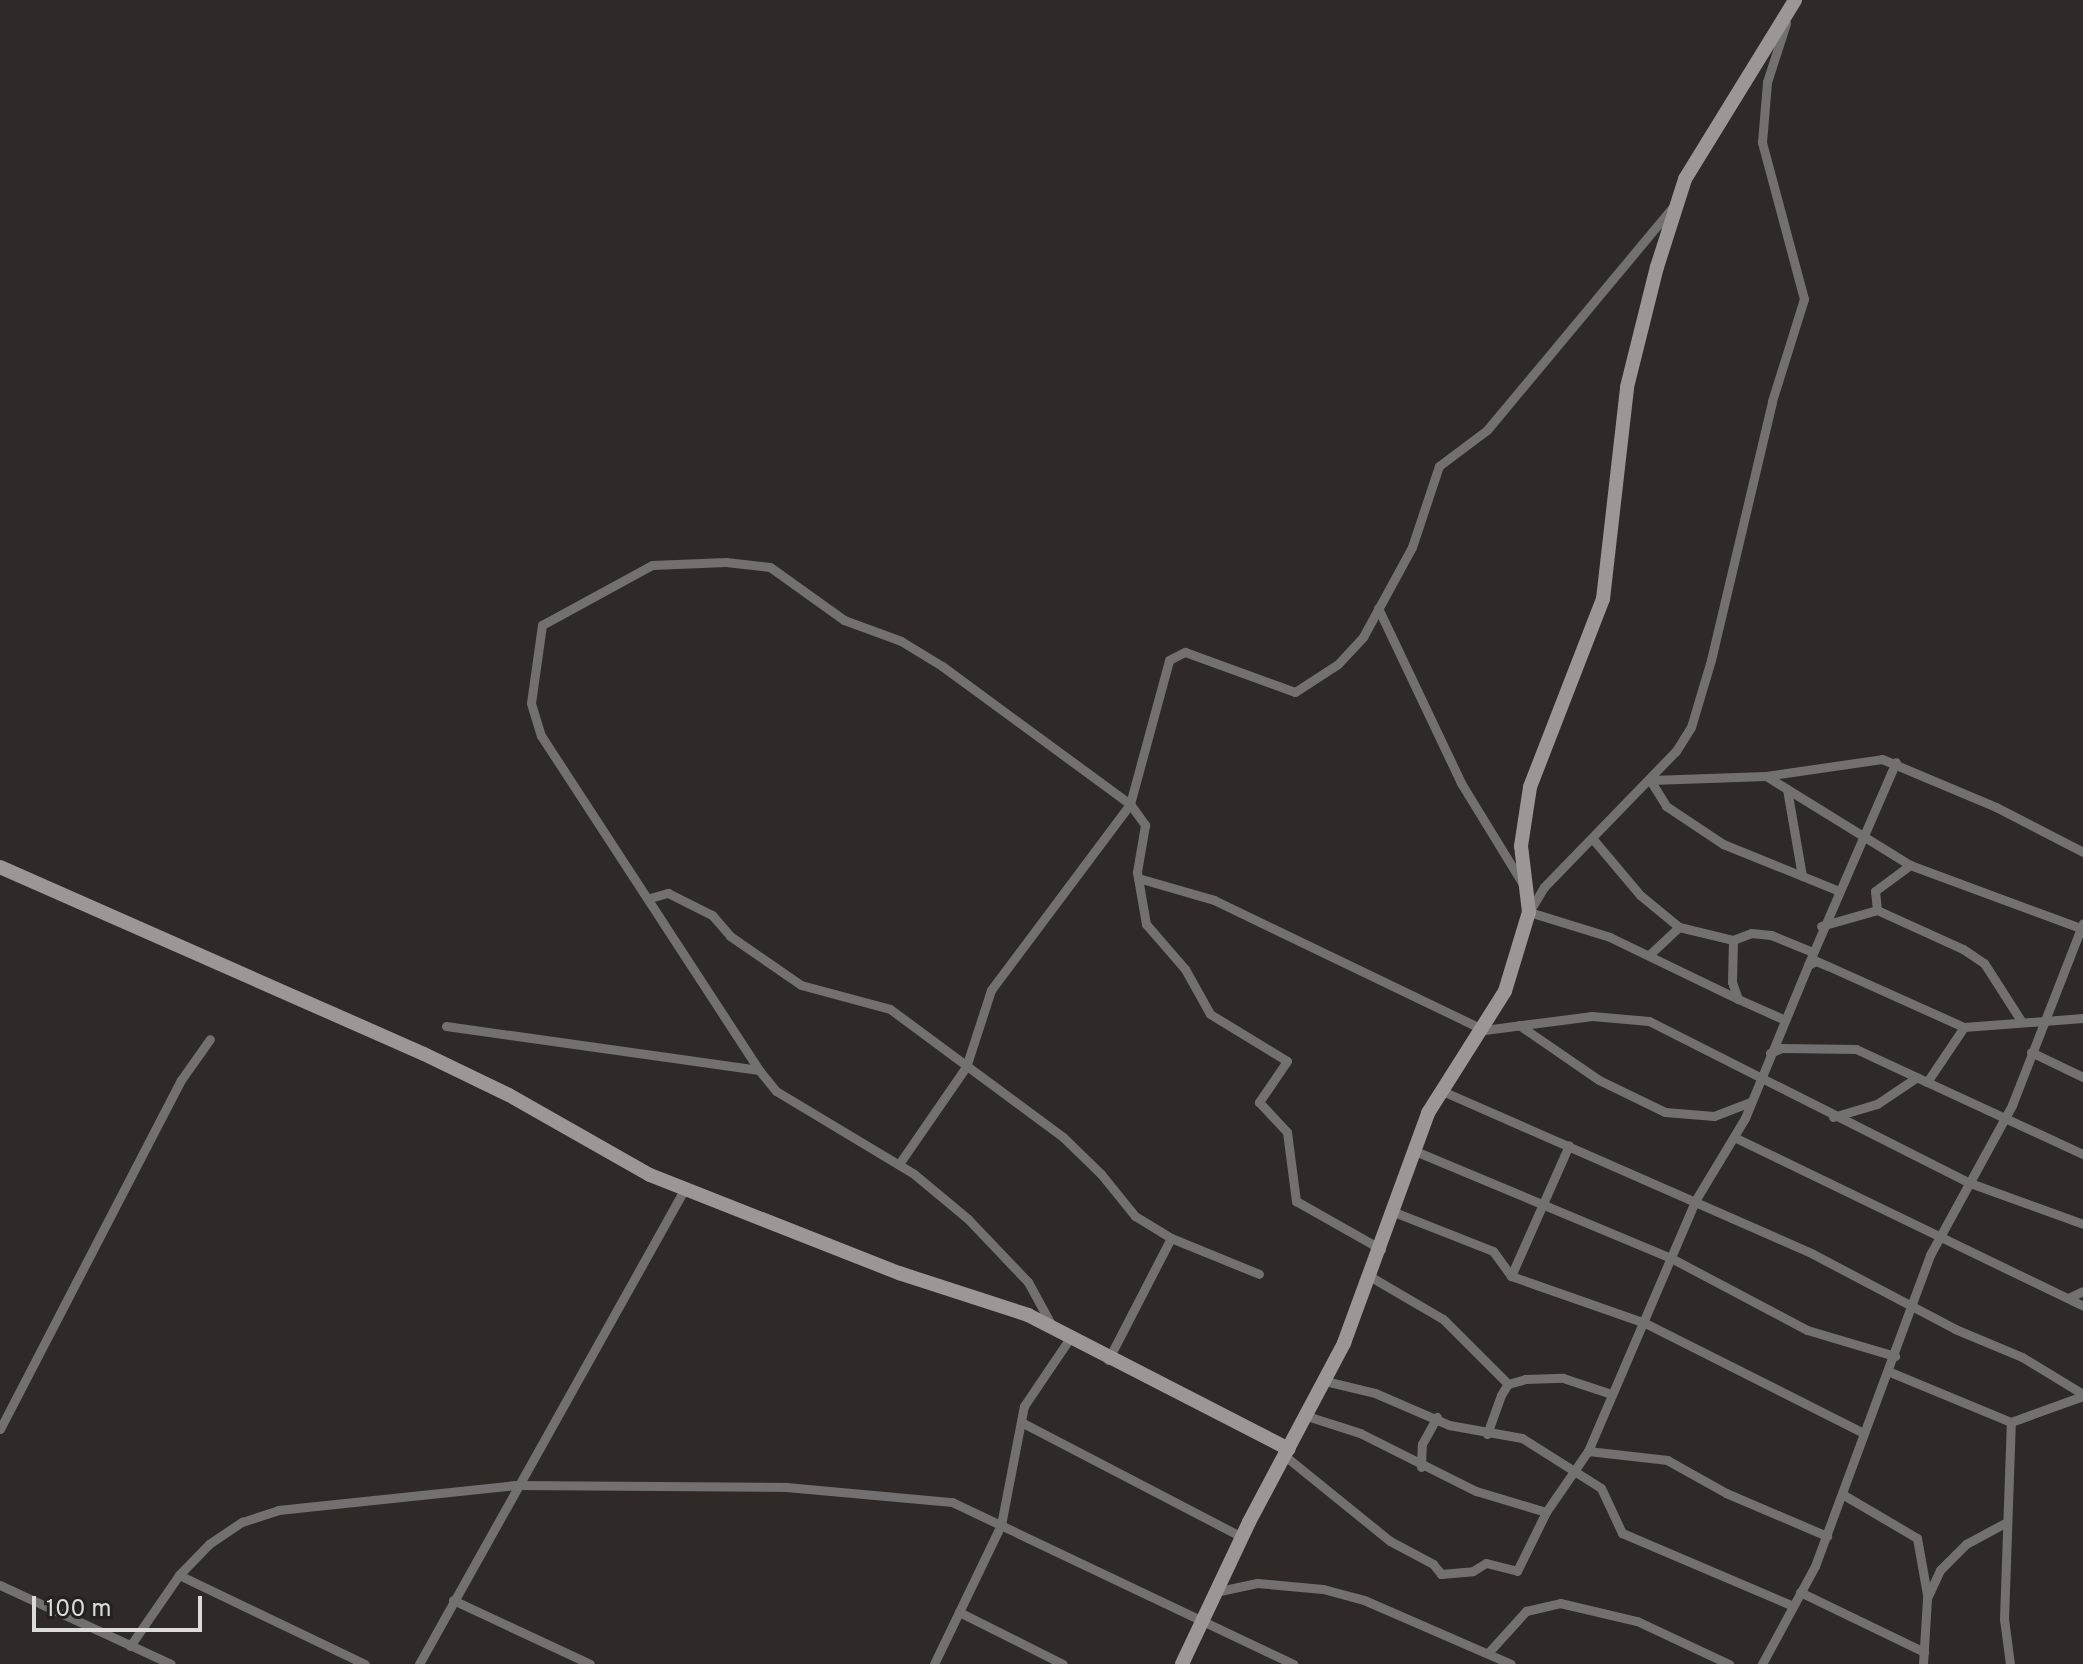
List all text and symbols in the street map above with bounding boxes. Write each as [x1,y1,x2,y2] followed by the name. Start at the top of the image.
[36,1580,206,1630] scale bar
[46,1595,112,1625] text: 100 m

